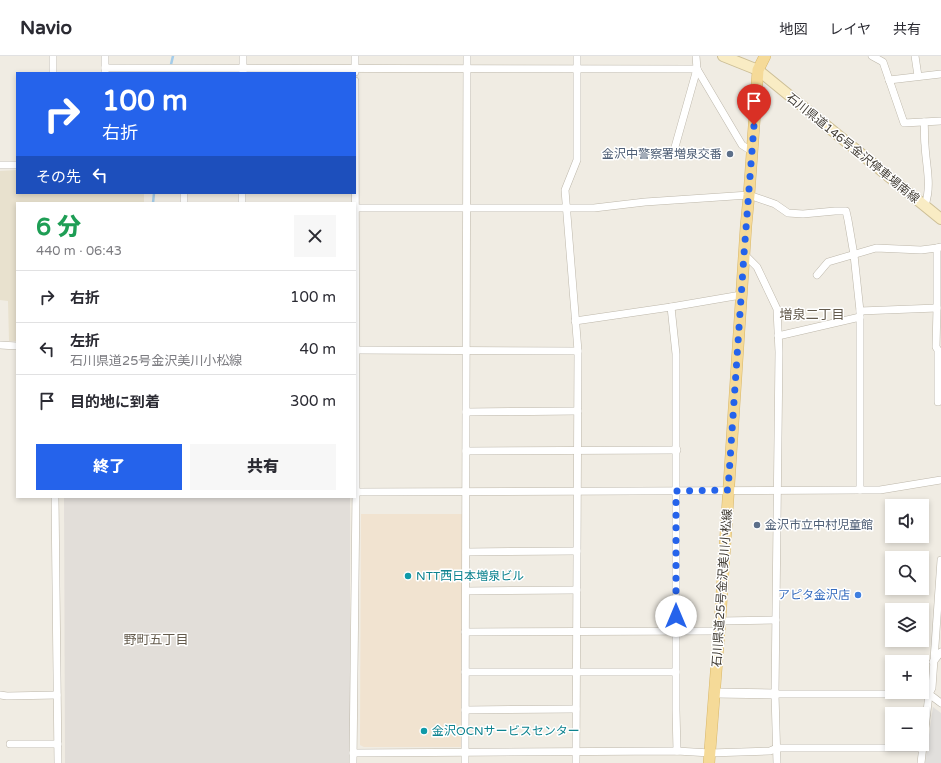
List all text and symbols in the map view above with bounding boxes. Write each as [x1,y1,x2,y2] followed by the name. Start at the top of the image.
[20,17,72,39] text: Navio
[779,21,807,38] text: 地図
[829,21,871,38] text: レイヤ
[893,21,921,38] text: 共有
[102,84,188,118] text: 100 m
[737,84,771,125] pin
[36,88,88,140] icon: right
[743,90,765,112] icon: arrive
[784,90,922,206] street label: 石川県道146号金沢停車場南線
[102,122,138,144] text: 右折
[602,147,722,161] place label: 金沢中警察署増泉交番
[725,149,735,159] marker: 金沢中警察署増泉交番
[89,164,111,186] icon: left
[36,168,81,186] text: その先
[36,213,81,242] text: 6 分
[294,215,336,257] button: close
[36,243,122,259] text: 440 m · 06:43
[36,286,58,308] icon: right
[290,288,336,306] text: 100 m
[70,289,100,307] text: 右折
[779,307,845,323] district label: 増泉二丁目
[70,332,100,350] text: 左折
[36,338,58,360] icon: left
[299,340,336,358] text: 40 m
[70,353,242,369] text: 石川県道25号金沢美川小松線
[36,390,58,412] icon: arrive
[290,392,336,410] text: 300 m
[70,393,160,411] text: 目的地に到着
[36,444,182,490] button: 終了
[190,444,336,490] button: 共有
[885,499,929,751] map controls
[885,499,929,543] button: sound
[709,508,735,668] street label: 石川県道25号金沢美川小松線
[765,518,873,532] place label: 金沢市立中村児童館
[752,520,762,530] marker: 金沢市立中村児童館
[885,551,929,595] button: search
[416,569,524,583] place label: NTT西日本増泉ビル
[403,571,413,581] marker: NTT西日本増泉ビル
[778,588,850,602] place label: アピタ金沢店
[853,590,863,600] marker: アピタ金沢店
[655,595,697,637] position arrow
[885,603,929,647] button: layers
[123,632,189,648] district label: 野町五丁目
[885,655,929,699] button: +
[885,707,929,751] button: −
[432,724,580,738] place label: 金沢OCNサービスセンター
[419,726,429,736] marker: 金沢OCNサービスセンター

